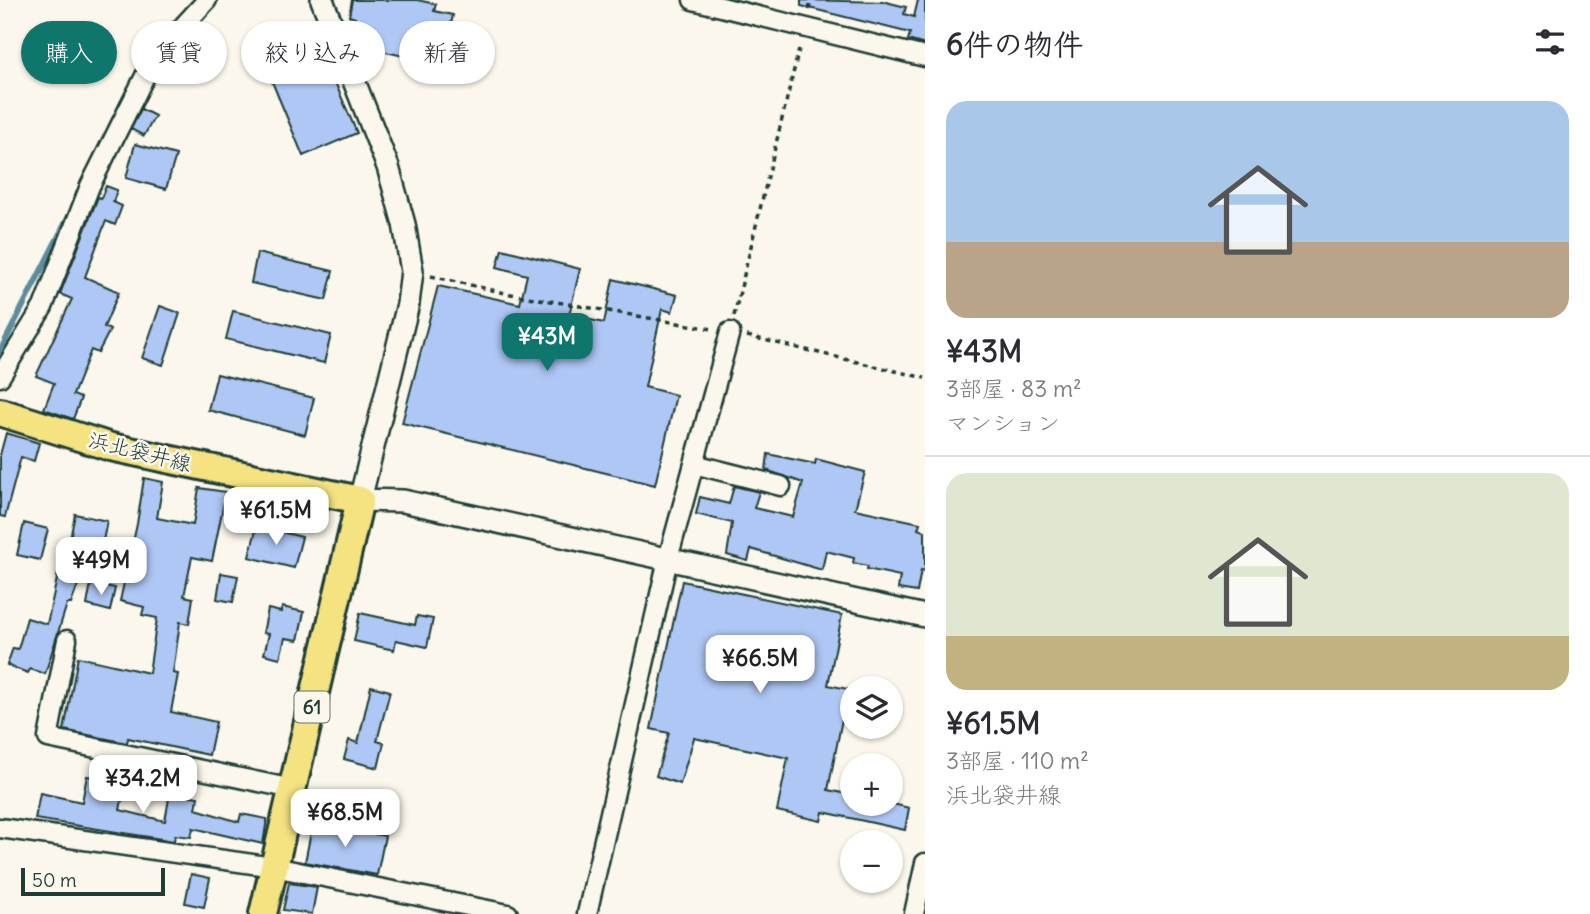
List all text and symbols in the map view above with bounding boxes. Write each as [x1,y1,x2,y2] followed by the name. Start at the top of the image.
[21,21,117,84] chip: 購入
[131,21,227,84] chip: 賃貸
[241,21,385,84] chip: 絞り込み
[399,21,495,84] chip: 新着
[1531,23,1569,61] icon: filters
[946,25,1083,63] text: 6件の物件
[1195,147,1321,273] icon: home
[506,314,588,373] pin: ¥43M
[518,321,576,350] text: ¥43M
[946,332,1022,370] text: ¥43M
[946,374,1082,403] text: 3部屋 · 83 m²
[946,408,1060,437] text: マンション
[86,426,194,477] street label: 浜北袋井線
[219,488,333,547] pin: ¥61.5M
[240,495,312,524] text: ¥61.5M
[1195,519,1321,645] icon: home
[60,538,142,597] pin: ¥49M
[72,545,130,574] text: ¥49M
[703,636,817,695] pin: ¥66.5M
[722,643,798,672] text: ¥66.5M
[840,676,903,893] map controls
[840,676,903,739] button: layers
[294,692,330,722] road number: 61
[946,704,1041,742] text: ¥61.5M
[946,746,1089,775] text: 3部屋 · 110 m²
[840,753,903,816] button: +
[86,756,200,815] pin: ¥34.2M
[105,763,181,792] text: ¥34.2M
[946,780,1061,809] text: 浜北袋井線
[288,790,402,849] pin: ¥68.5M
[307,797,383,826] text: ¥68.5M
[840,830,903,893] button: −
[21,865,164,897] scale bar
[32,868,77,892] text: 50 m

